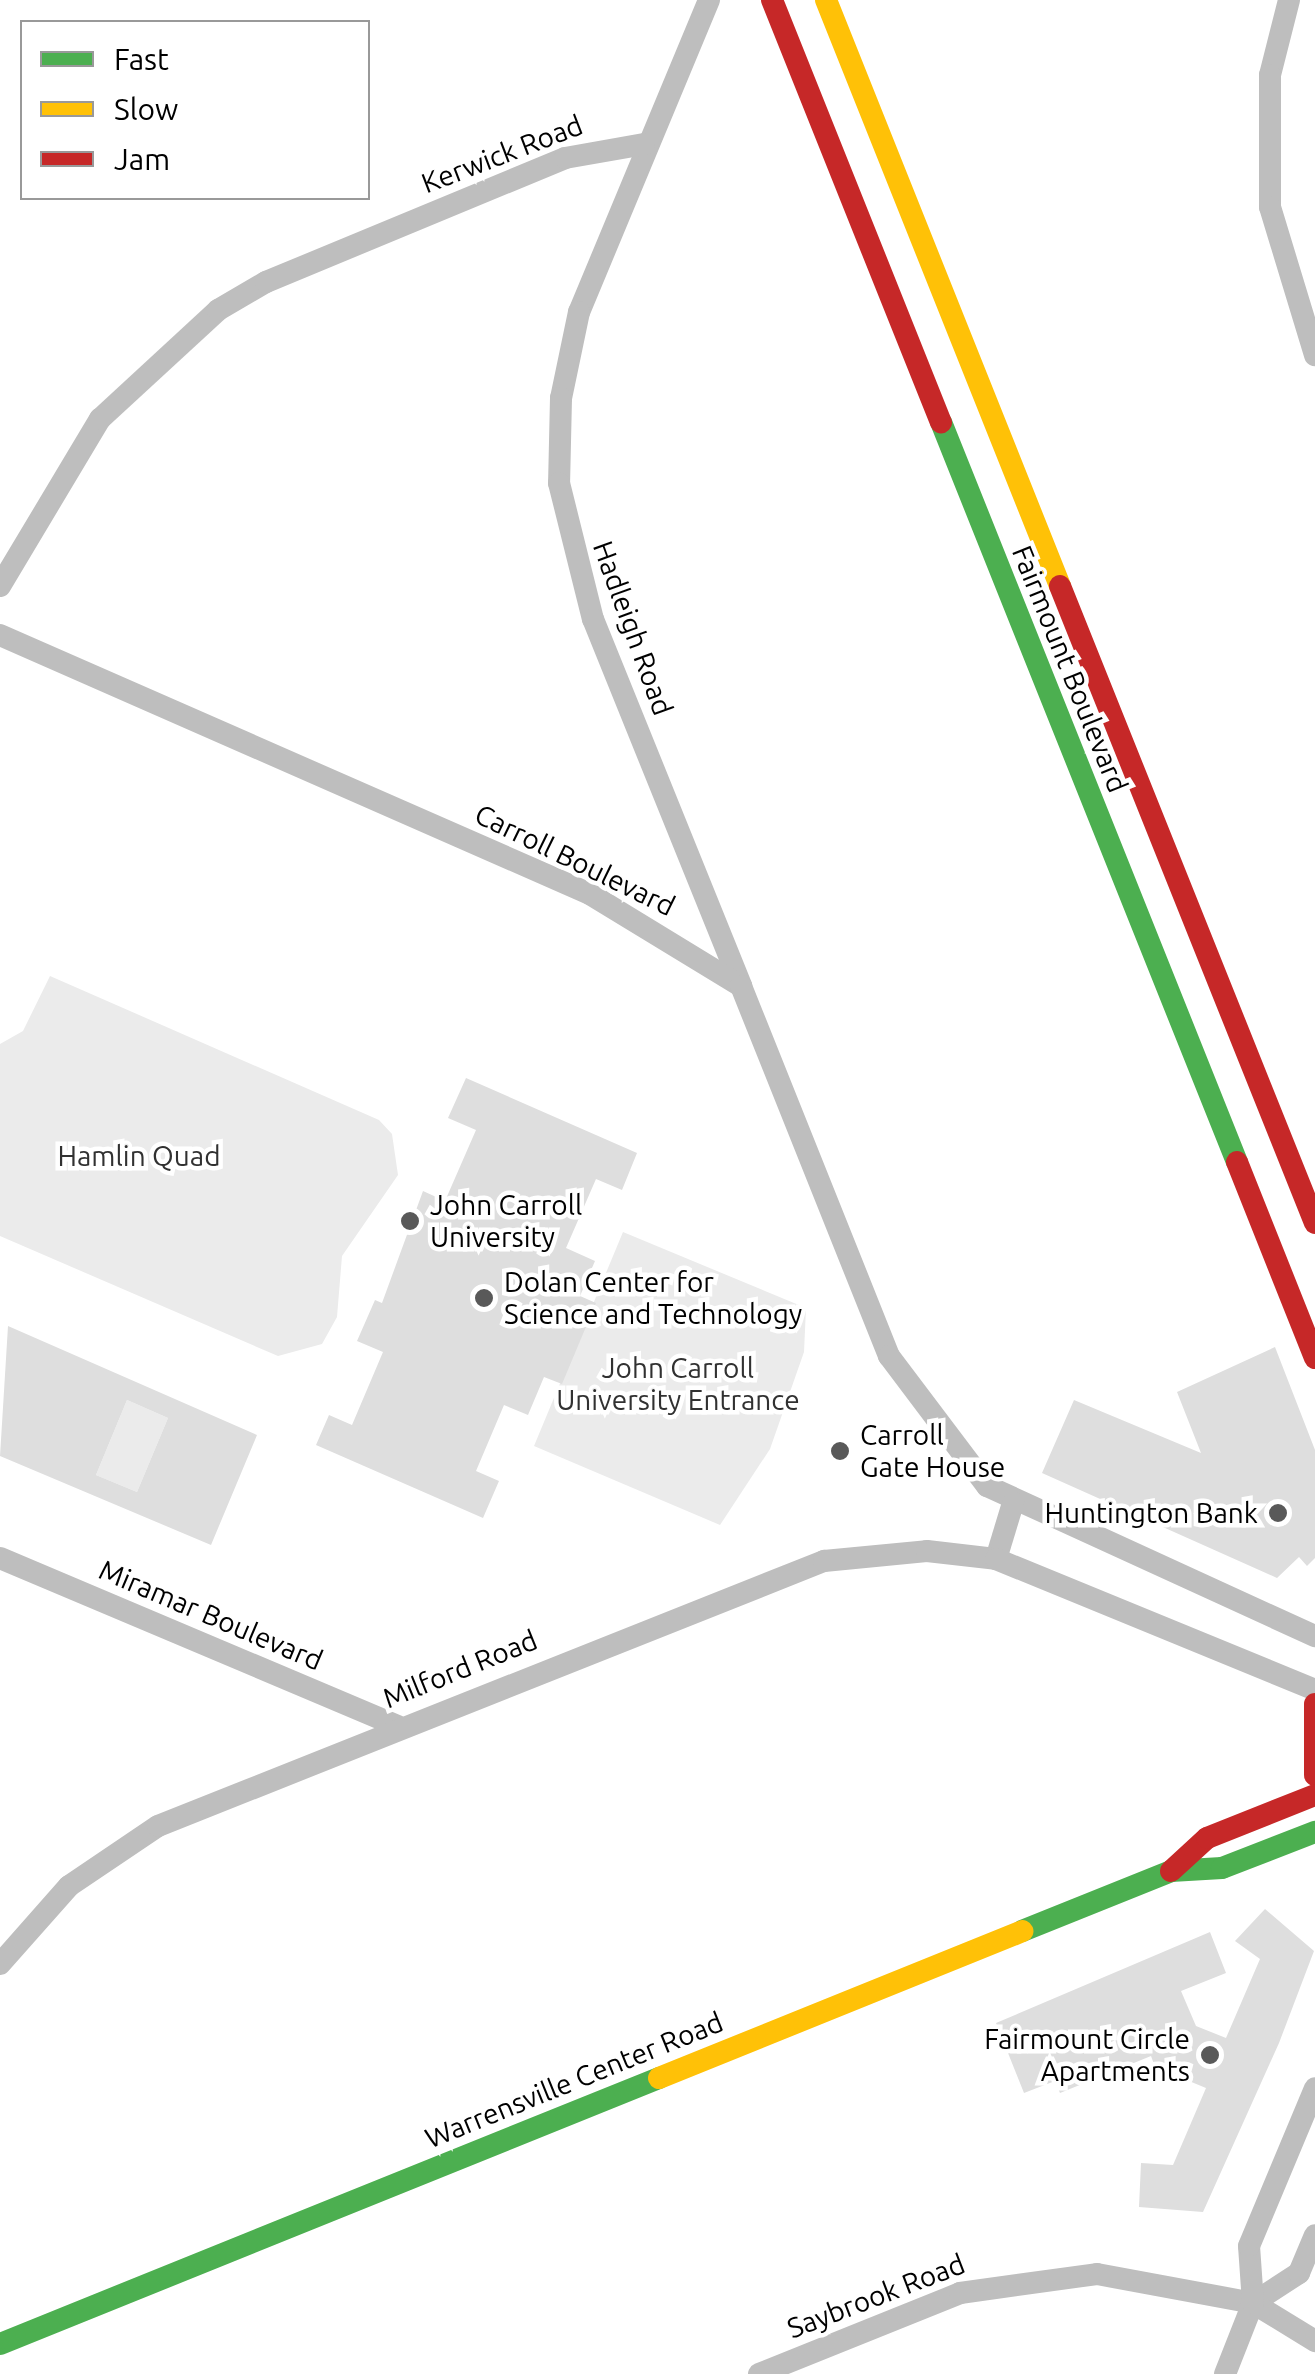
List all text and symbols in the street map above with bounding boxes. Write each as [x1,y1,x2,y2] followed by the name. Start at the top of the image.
[20,20,370,200] legend
[114,42,169,76] text: Fast
[114,92,178,126] text: Slow
[417,108,587,200] street label: Kerwick Road
[114,142,170,176] text: Jam
[586,536,680,720] street label: Hadleigh Road
[1005,541,1135,797] street label: Fairmount Boulevard
[470,797,680,923] street label: Carroll Boulevard
[57,1139,221,1173] park label: Hamlin Quad
[430,1188,582,1254] place label: John Carroll University
[399,1210,421,1232] marker: John Carroll University
[504,1265,802,1331] place label: Dolan Center for Science and Technology
[473,1287,495,1309] marker: Dolan Center for Science and Technology
[556,1351,800,1417] park label: John Carroll University Entrance
[860,1418,1005,1484] place label: Carroll Gate House
[829,1440,851,1462] marker: Carroll Gate House
[1045,1496,1258,1530] place label: Huntington Bank
[1267,1502,1289,1524] marker: Huntington Bank
[94,1553,328,1677] street label: Miramar Boulevard
[378,1623,542,1715] street label: Milford Road
[420,2005,728,2155] street label: Warrensville Center Road
[984,2022,1190,2088] place label: Fairmount Circle Apartments
[1199,2044,1221,2066] marker: Fairmount Circle Apartments
[783,2247,969,2345] street label: Saybrook Road

